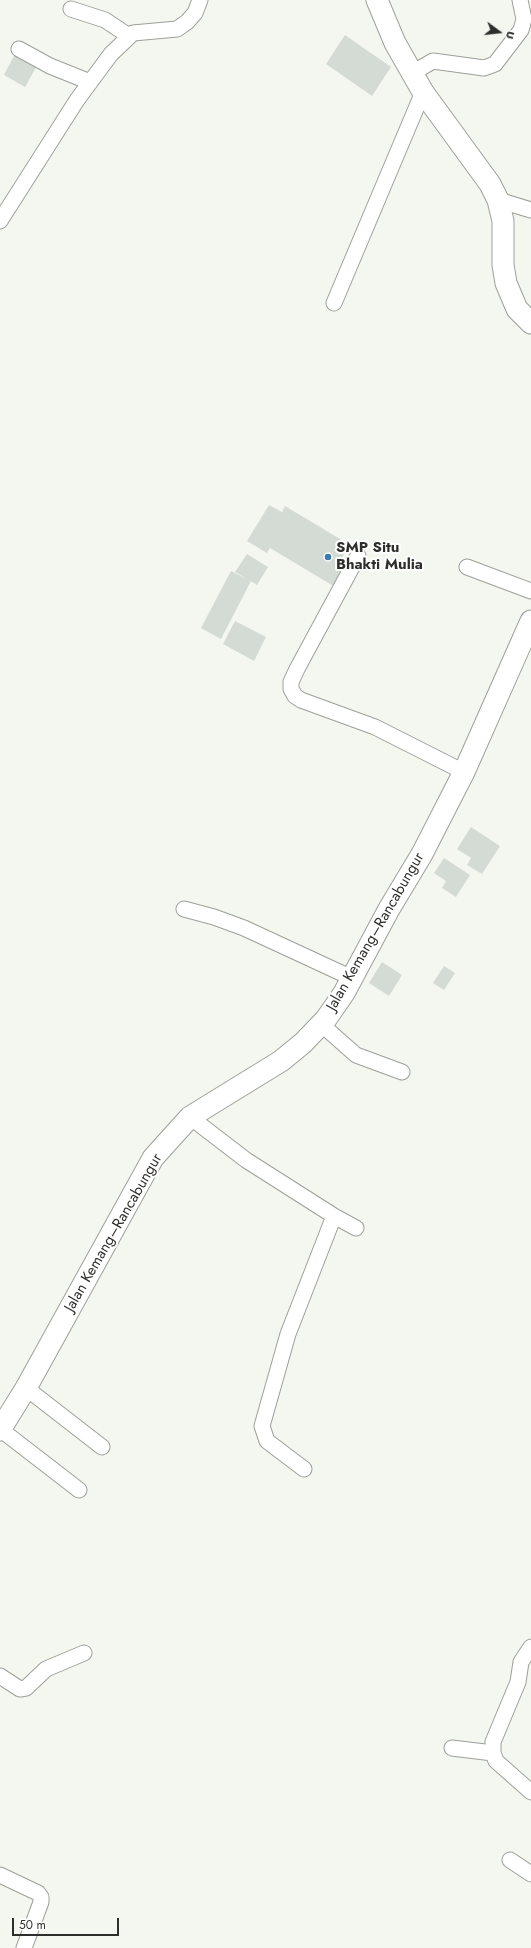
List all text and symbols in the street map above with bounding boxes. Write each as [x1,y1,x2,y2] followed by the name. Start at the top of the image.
[479,12,519,52] north arrow
[502,29,519,41] text: U
[336,539,423,574] place label: SMP Situ Bhakti Mulia
[323,552,333,562] marker: SMP Situ Bhakti Mulia
[323,850,429,1014] street label: Jalan Kemang–Rancabungur
[61,1151,167,1315] street label: Jalan Kemang–Rancabungur
[14,1910,121,1936] scale bar
[19,1916,46,1934] text: 50 m

